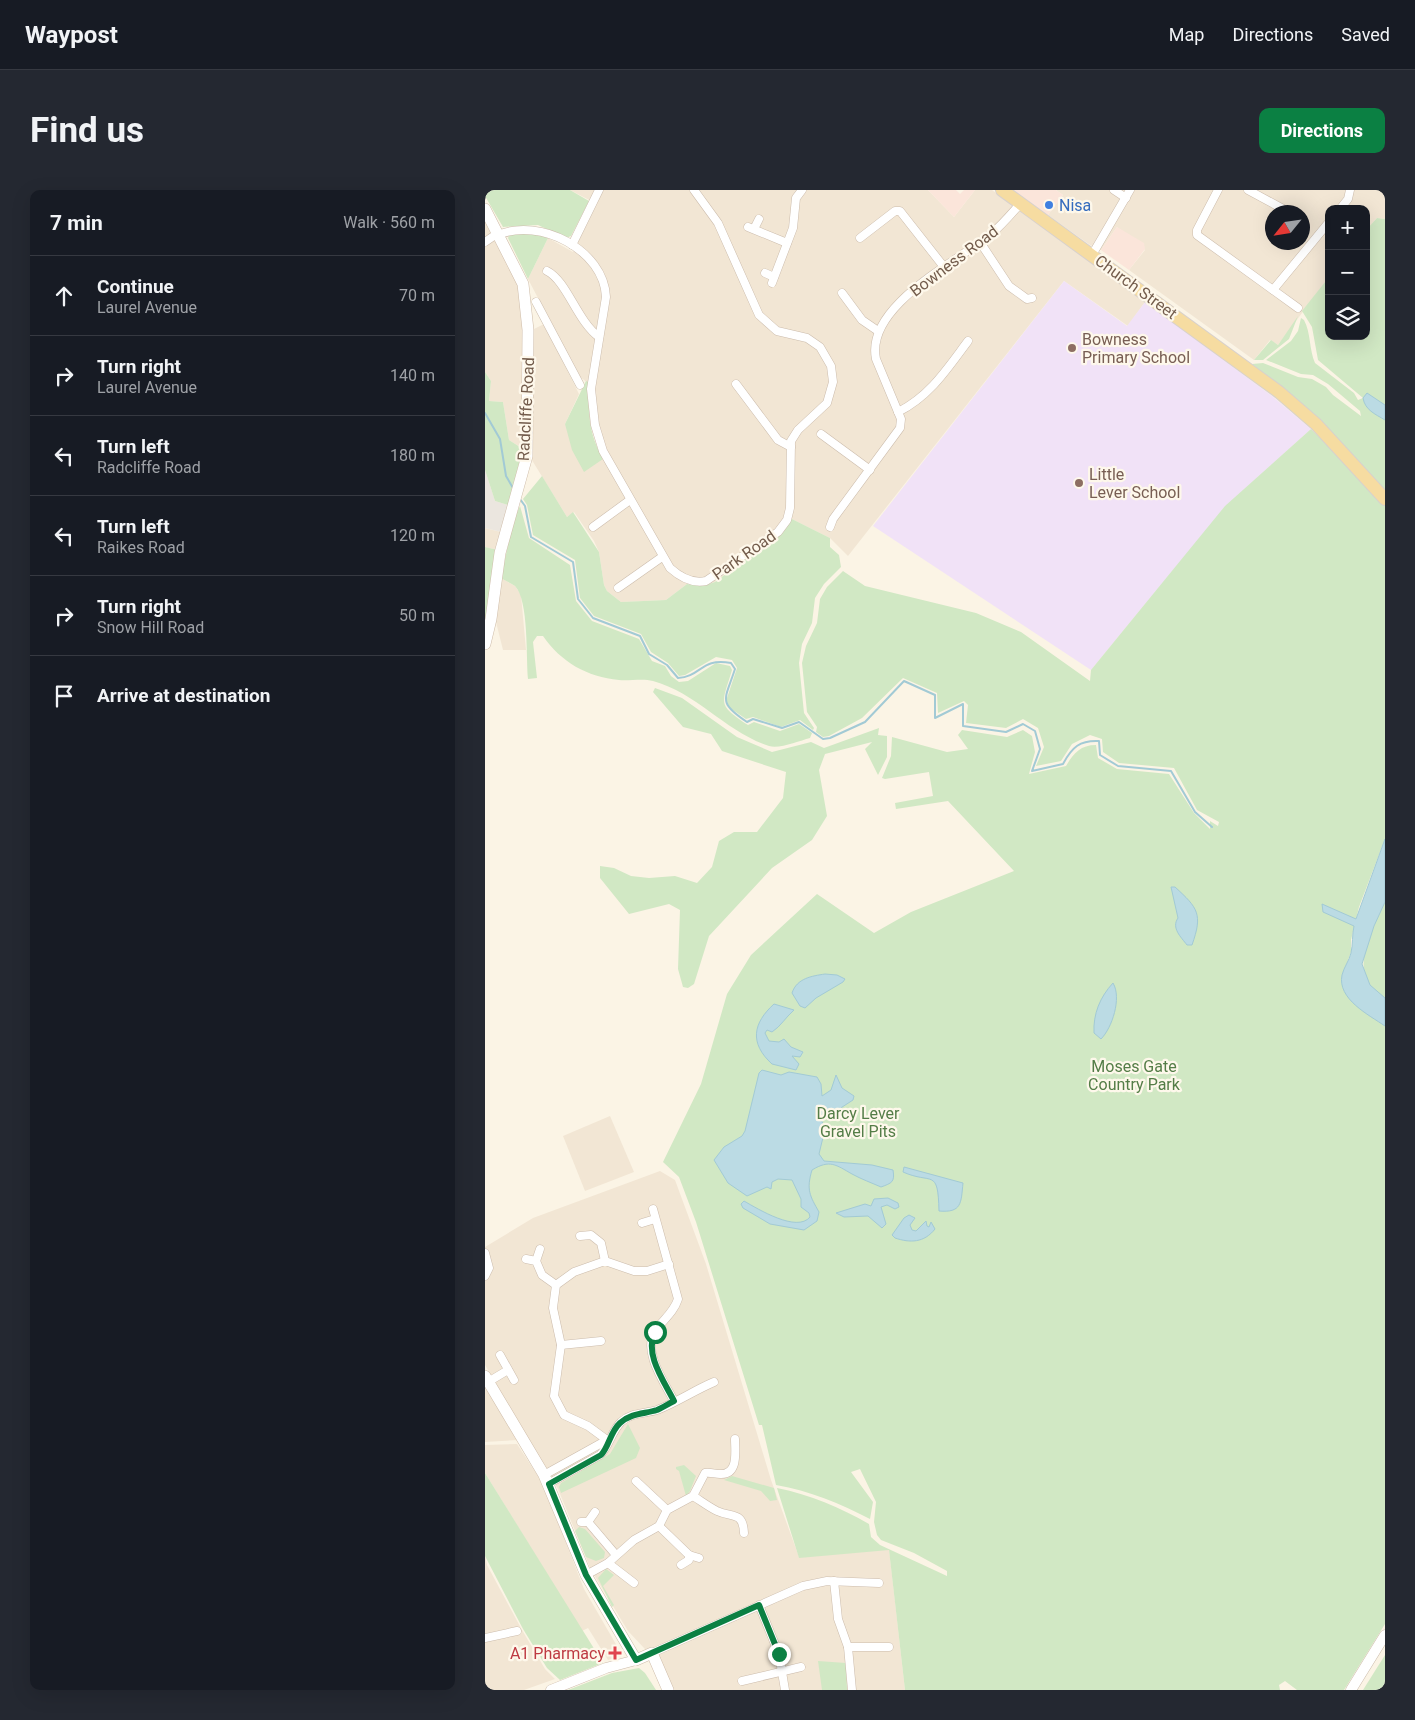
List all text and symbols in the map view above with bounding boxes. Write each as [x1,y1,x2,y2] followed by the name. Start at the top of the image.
[25,21,118,49] text: Waypost
[1169,24,1204,45] text: Map
[1232,24,1313,45] text: Directions
[1341,24,1390,45] text: Saved
[1259,108,1385,153] button: Directions
[30,110,144,151] text: Find us
[1059,196,1091,215] place label: Nisa
[1043,199,1055,211] marker: Nisa
[1265,205,1310,250] north arrow
[1325,205,1370,340] map controls
[1325,205,1370,250] button: +
[50,211,103,235] text: 7 min
[343,213,435,232] text: Walk · 560 m
[906,222,1002,300] street label: Bowness Road
[1325,250,1370,295] button: −
[1091,251,1181,323] street label: Church Street
[97,275,174,298] text: Continue
[50,282,78,310] icon: ahead
[399,286,435,305] text: 70 m
[1325,295,1370,340] button: layers
[97,298,197,317] text: Laurel Avenue
[1082,330,1190,367] place label: Bowness Primary School
[1066,342,1078,354] marker: Bowness Primary School
[97,355,181,378] text: Turn right
[514,357,538,461] street label: Radcliffe Road
[50,362,78,390] icon: right
[390,366,435,385] text: 140 m
[97,378,197,397] text: Laurel Avenue
[97,435,170,458] text: Turn left
[50,442,78,470] icon: left
[390,446,435,465] text: 180 m
[97,458,201,477] text: Radcliffe Road
[1089,465,1180,502] place label: Little Lever School
[1073,477,1085,489] marker: Little Lever School
[97,515,170,538] text: Turn left
[50,522,78,550] icon: left
[390,526,435,545] text: 120 m
[709,526,779,584] street label: Park Road
[97,538,185,557] text: Raikes Road
[97,595,181,618] text: Turn right
[50,602,78,630] icon: right
[399,606,435,625] text: 50 m
[97,618,204,637] text: Snow Hill Road
[50,682,78,710] icon: arrive
[97,684,270,707] text: Arrive at destination
[1088,1057,1181,1094] park label: Moses Gate Country Park
[817,1104,900,1141] park label: Darcy Lever Gravel Pits
[644,1321,667,1344] route start
[768,1643,791,1666] route end
[510,1644,605,1663] place label: A1 Pharmacy
[609,1647,621,1659] marker: A1 Pharmacy

